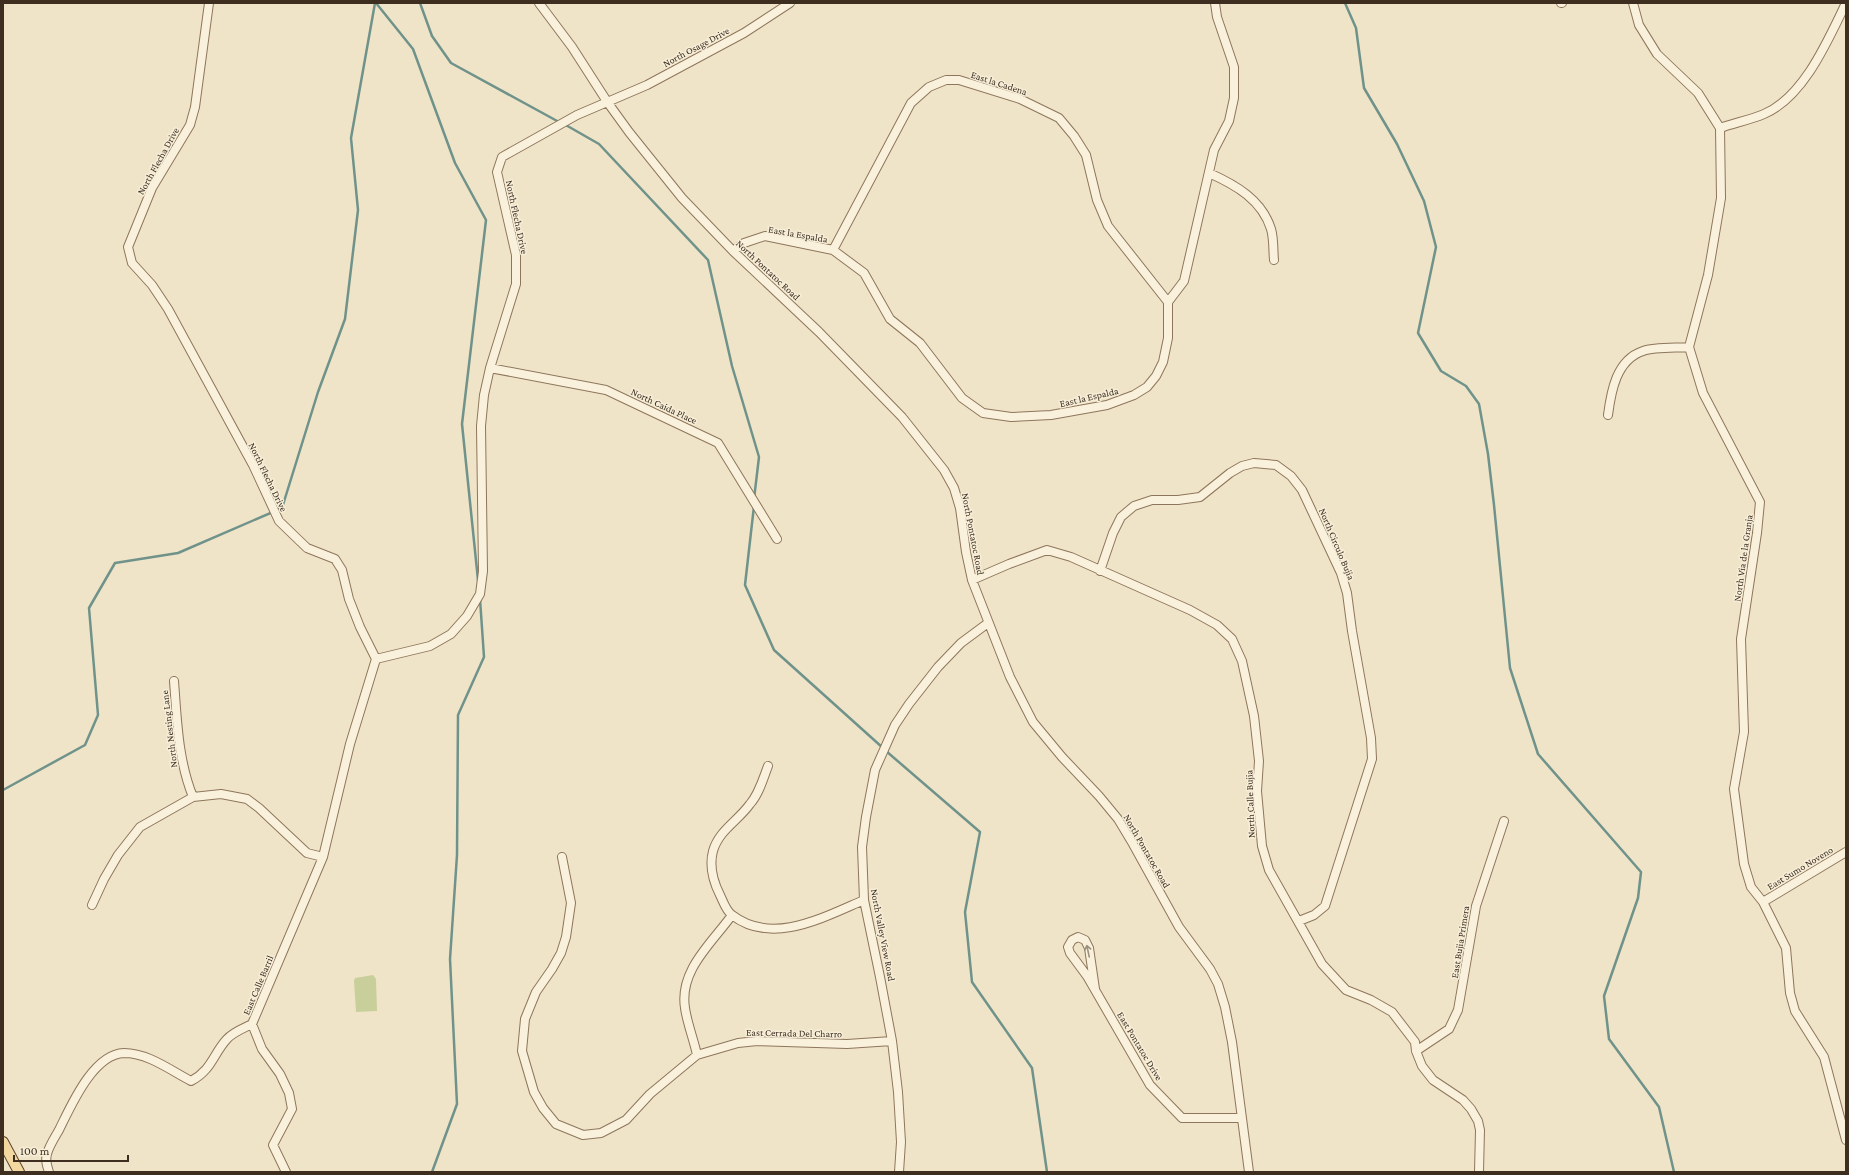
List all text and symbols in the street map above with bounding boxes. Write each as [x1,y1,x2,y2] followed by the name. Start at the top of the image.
[661,25,732,69] street label: North Osage Drive
[970,69,1029,97] street label: East la Cadena
[135,125,181,197] street label: North Flecha Drive
[504,179,530,256] street label: North Flecha Drive
[767,223,829,245] street label: East la Espalda
[734,238,803,303] street label: North Pontatoc Road
[1059,385,1120,409] street label: East la Espalda
[629,386,699,426] street label: North Caida Place
[247,441,290,514] street label: North Flecha Drive
[960,492,986,577] street label: North Pontatoc Road
[1316,506,1357,582] street label: North Circulo Bujia
[1731,513,1756,602] street label: North Via de la Granja
[159,689,179,768] street label: North Nesting Lane
[1243,769,1258,838] street label: North Calle Bujia
[1121,812,1173,890] street label: North Pontatoc Road
[1765,844,1835,892] street label: East Sumo Noveno
[869,888,897,983] street label: North Valley View Road
[1449,905,1472,979] street label: East Bujia Primera
[1084,944,1092,957] one-way arrow
[241,953,276,1016] street label: East Calle Barril
[1115,1010,1165,1083] street label: East Pontatoc Drive
[746,1027,842,1039] street label: East Cerrada Del Charro
[14,1137,128,1163] scale bar
[20,1144,50,1158] text: 100 m

